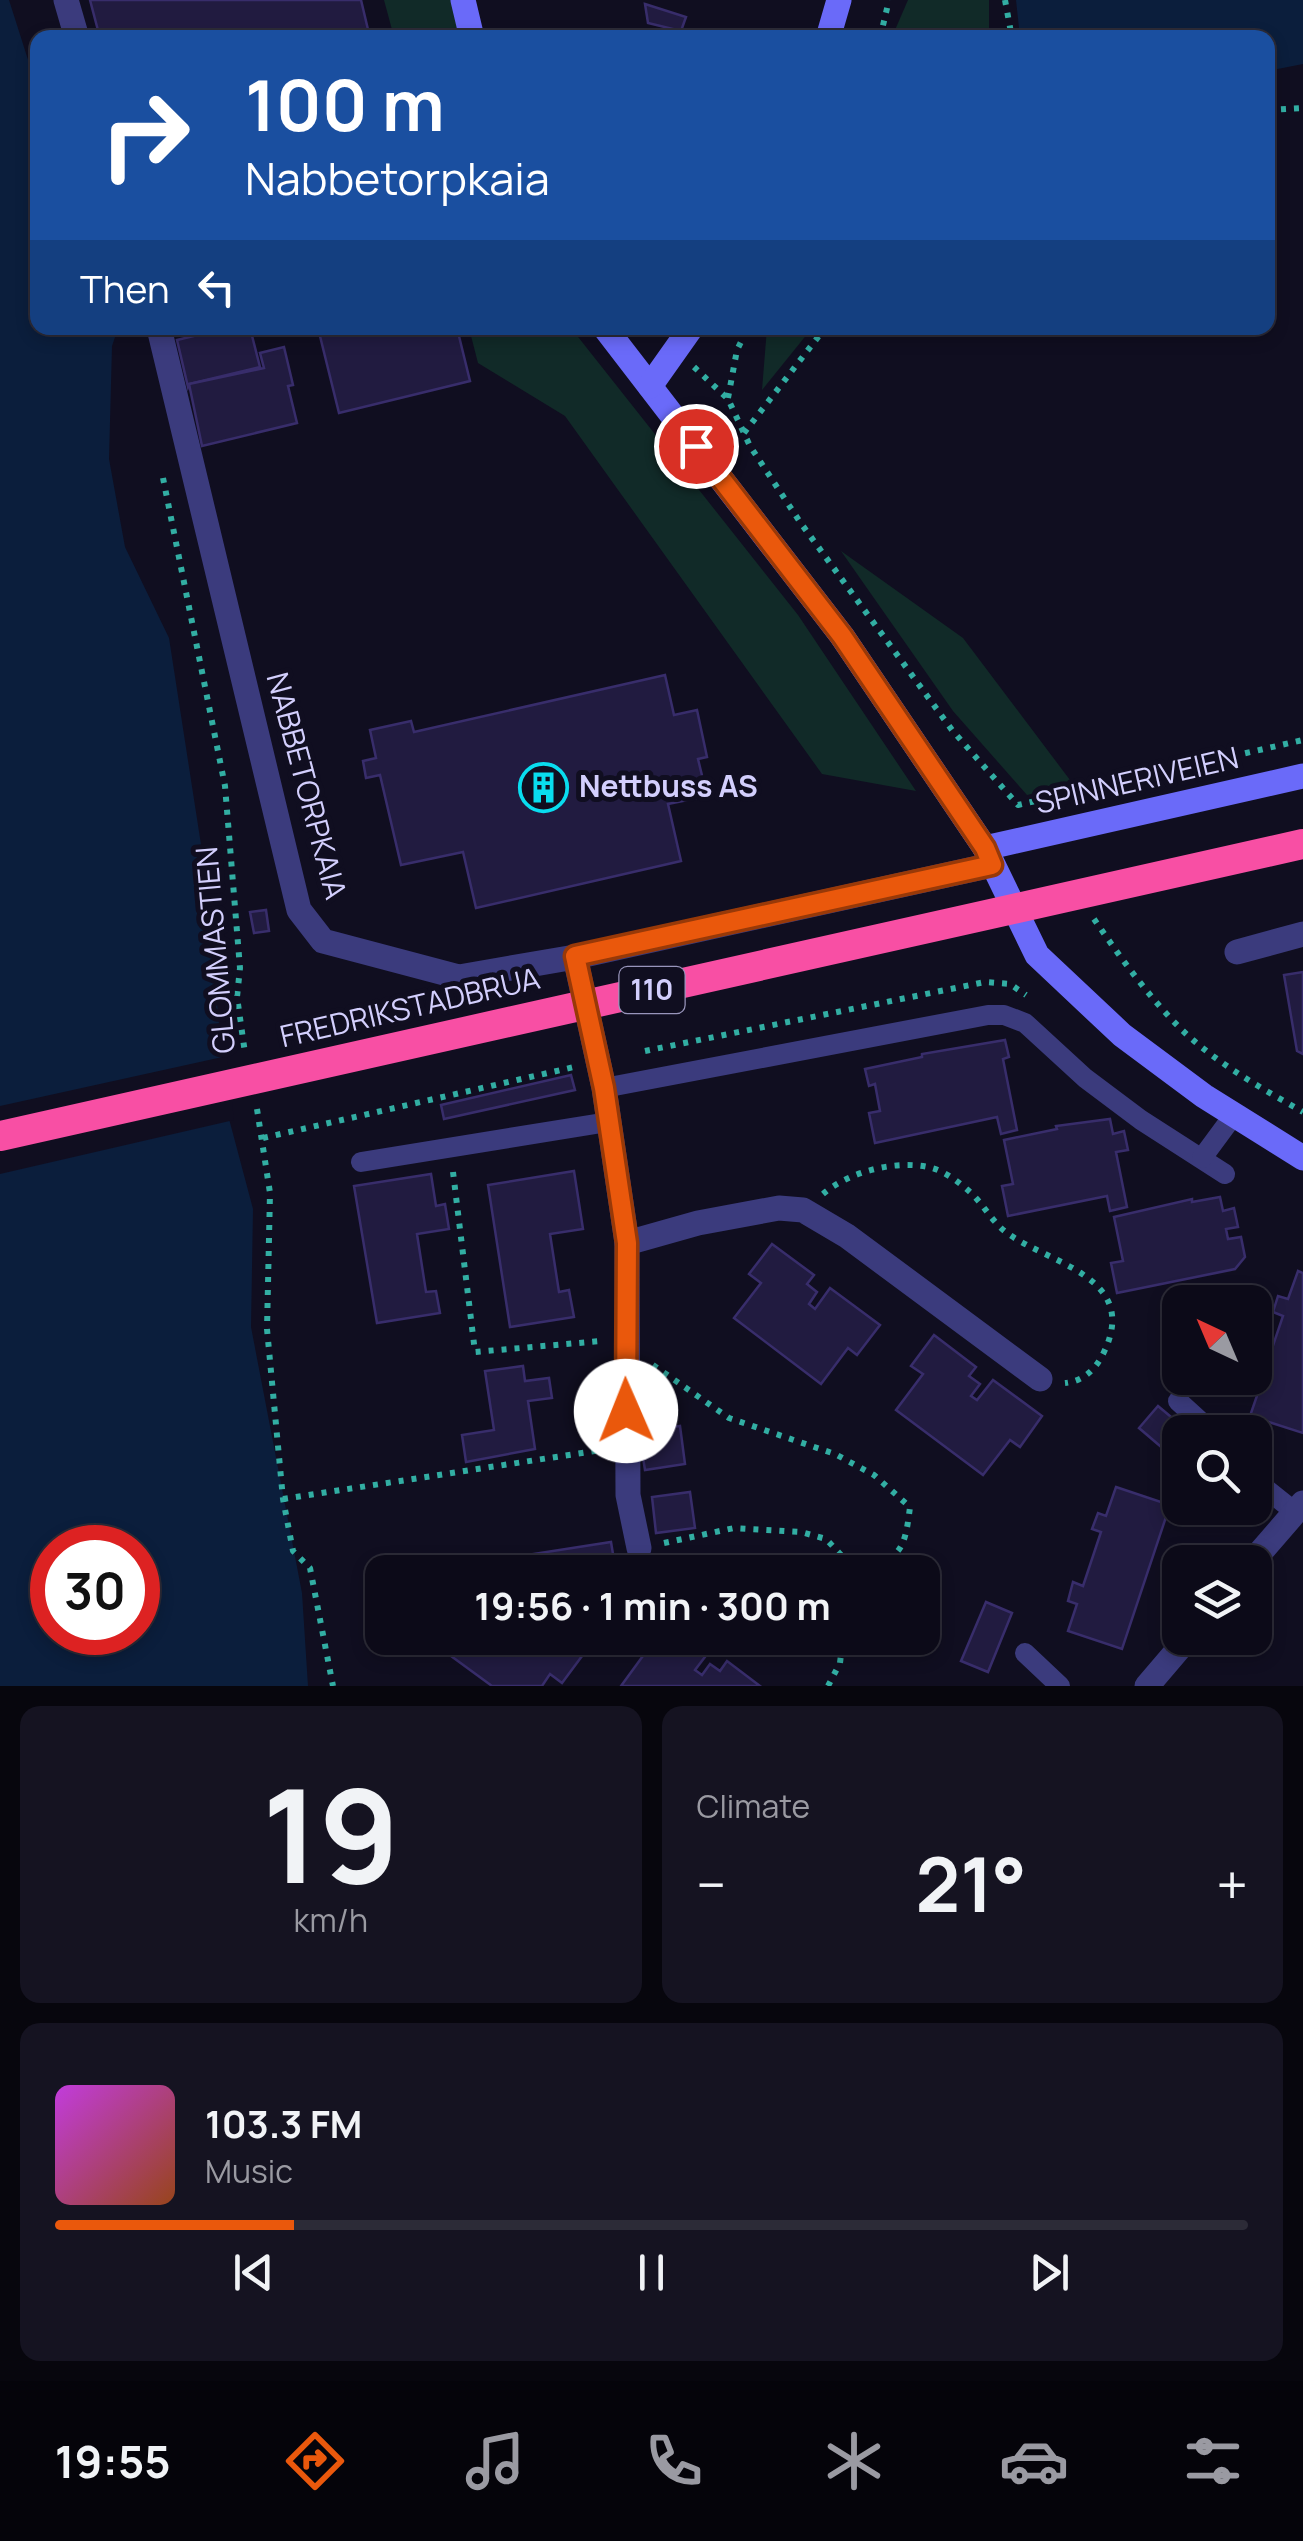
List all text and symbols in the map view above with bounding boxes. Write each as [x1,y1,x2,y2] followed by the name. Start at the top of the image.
[245,56,445,152] text: 100 m
[80,70,210,200] icon: right
[245,147,550,209] text: Nabbetorpkaia
[189,260,244,315] icon: left
[80,262,169,314] text: Then
[654,404,739,489] pin
[669,419,724,474] icon: arrive
[258,668,357,903] street label: NABBETORPKAIA
[1031,736,1242,823] street label: SPINNERIVEIEN
[518,761,570,813] building icon: Nettbuss AS
[579,765,758,806] place label: Nettbuss AS
[185,845,244,1055] street label: GLOMMASTIEN
[276,957,544,1056] street label: FREDRIKSTADBRUA
[620,967,684,1013] road number: 110
[1162,1285,1272,1395] north arrow
[1162,1285,1272,1655] map controls
[574,1359,678,1463] position arrow
[1162,1415,1272,1525] button: search
[30,1525,160,1655] speed limit sign: 30
[1162,1545,1272,1655] button: layers
[474,1579,831,1631] text: 19:56 · 1 min · 300 m
[262,1744,400,1922] text: 19
[697,1784,810,1828] text: Climate
[916,1832,1027,1935] text: 21°
[697,1846,726,1922] text: −
[1216,1846,1248,1922] text: +
[294,1898,368,1942] text: km/h
[205,2097,362,2149] text: 103.3 FM
[205,2149,293,2193] text: Music
[226,2245,281,2300] icon: previous
[624,2245,679,2300] icon: pause
[1022,2245,1077,2300] icon: next
[280,2426,350,2496] icon: directions
[460,2426,530,2496] icon: music
[639,2426,709,2496] icon: phone
[819,2426,889,2496] icon: climate
[999,2426,1069,2496] icon: car
[1178,2426,1248,2496] icon: filters
[55,2430,171,2492] text: 19:55

